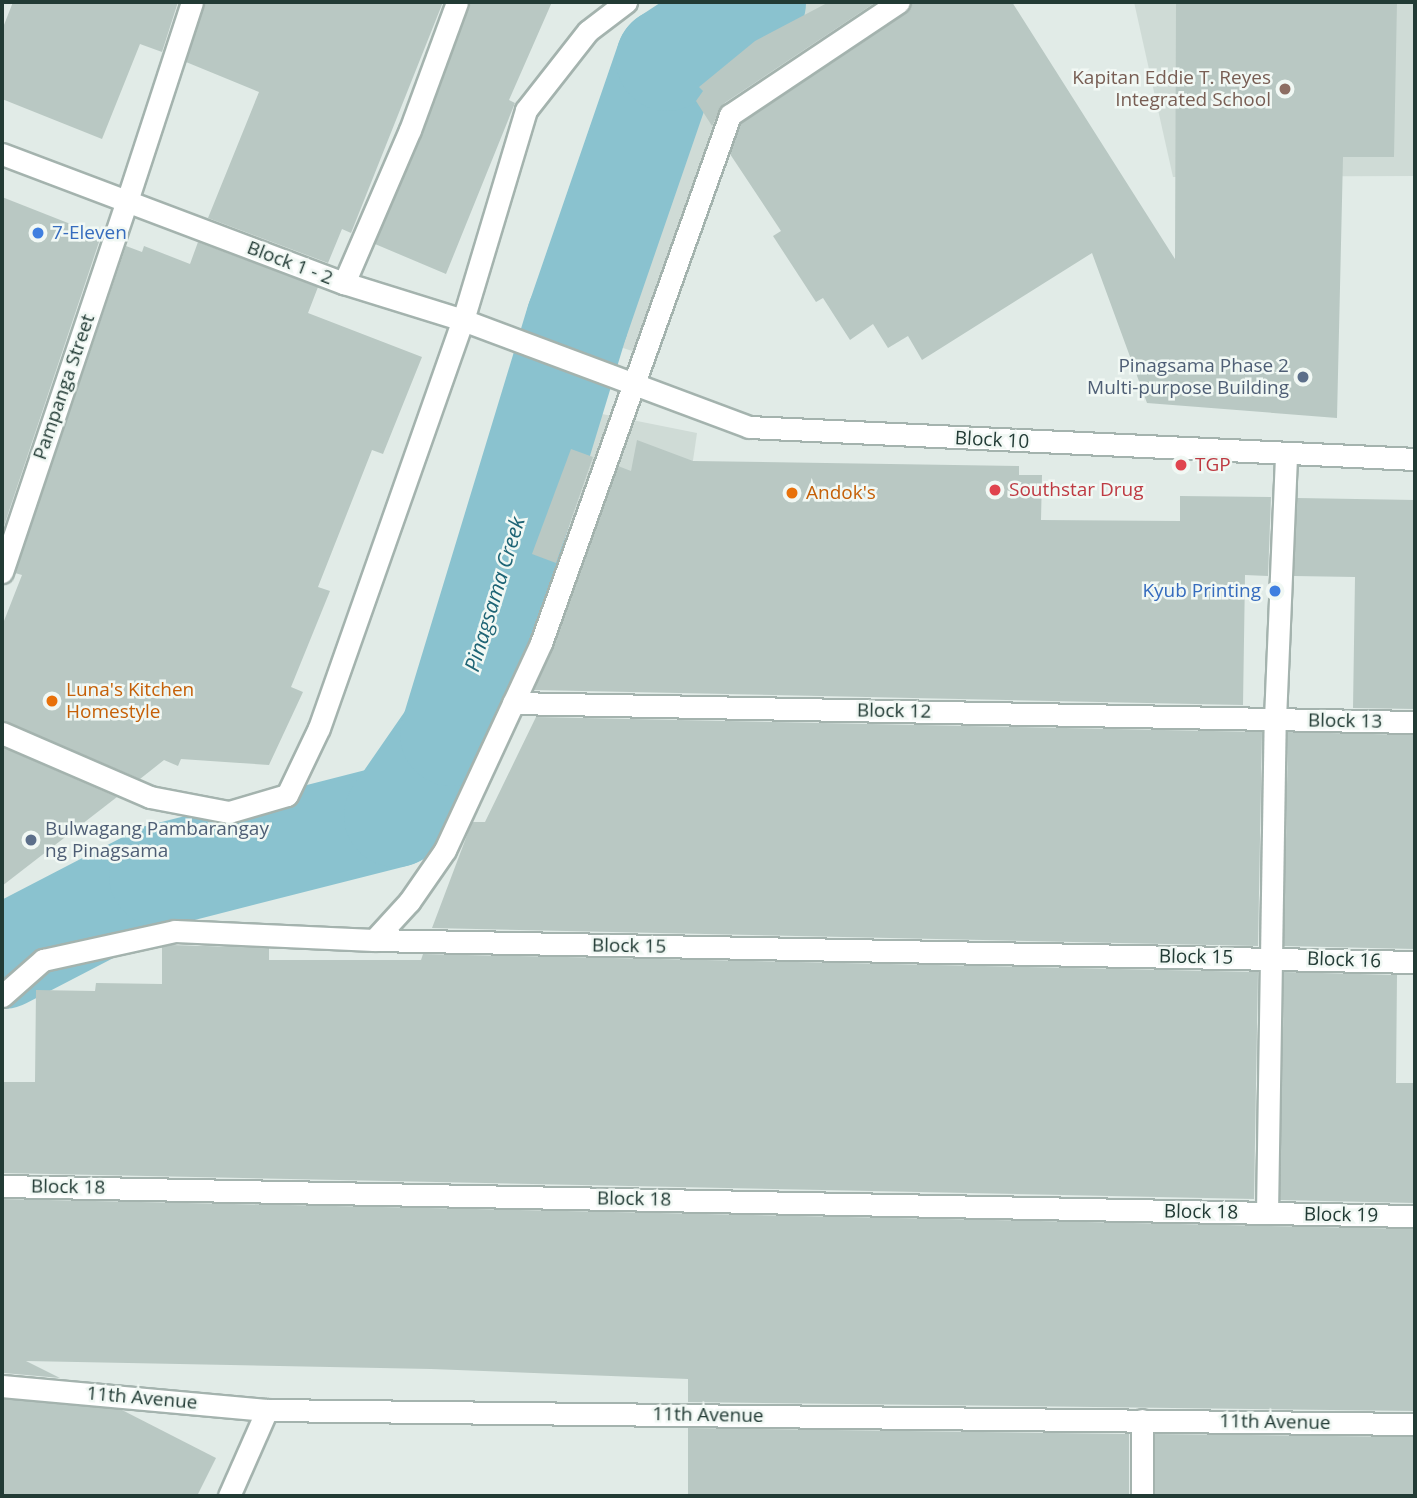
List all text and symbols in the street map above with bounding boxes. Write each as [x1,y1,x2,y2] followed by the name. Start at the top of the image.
[1072,67,1271,111] place label: Kapitan Eddie T. Reyes Integrated School
[1277,81,1293,97] marker: Kapitan Eddie T. Reyes Integrated School
[52,222,127,244] place label: 7-Eleven
[30,225,46,241] marker: 7-Eleven
[244,236,336,290] street label: Block 1 - 2
[28,311,100,463] street label: Pampanga Street
[1087,355,1289,399] place label: Pinagsama Phase 2 Multi-purpose Building
[1295,369,1311,385] marker: Pinagsama Phase 2 Multi-purpose Building
[954,427,1030,453] street label: Block 10
[1195,454,1231,476] place label: TGP
[1173,457,1189,473] marker: TGP
[1009,479,1144,501] place label: Southstar Drug
[806,482,876,504] place label: Andok's
[987,482,1003,498] marker: Southstar Drug
[784,485,800,501] marker: Andok's
[458,514,530,674] water label: Pinagsama Creek
[1142,580,1261,602] place label: Kyub Printing
[1267,583,1283,599] marker: Kyub Printing
[66,679,194,723] place label: Luna's Kitchen Homestyle
[44,693,60,709] marker: Luna's Kitchen Homestyle
[857,699,931,723] street label: Block 12
[1308,709,1382,733] street label: Block 13
[45,818,269,862] place label: Bulwagang Pambarangay ng Pinagsama
[23,832,39,848] marker: Bulwagang Pambarangay ng Pinagsama
[592,934,666,958] street label: Block 15
[1159,945,1233,969] street label: Block 15
[1307,947,1381,973] street label: Block 16
[31,1175,105,1199] street label: Block 18
[597,1187,671,1211] street label: Block 18
[1164,1200,1238,1224] street label: Block 18
[1304,1203,1378,1227] street label: Block 19
[86,1382,198,1414] street label: 11th Avenue
[652,1403,764,1427] street label: 11th Avenue
[1219,1410,1331,1434] street label: 11th Avenue

